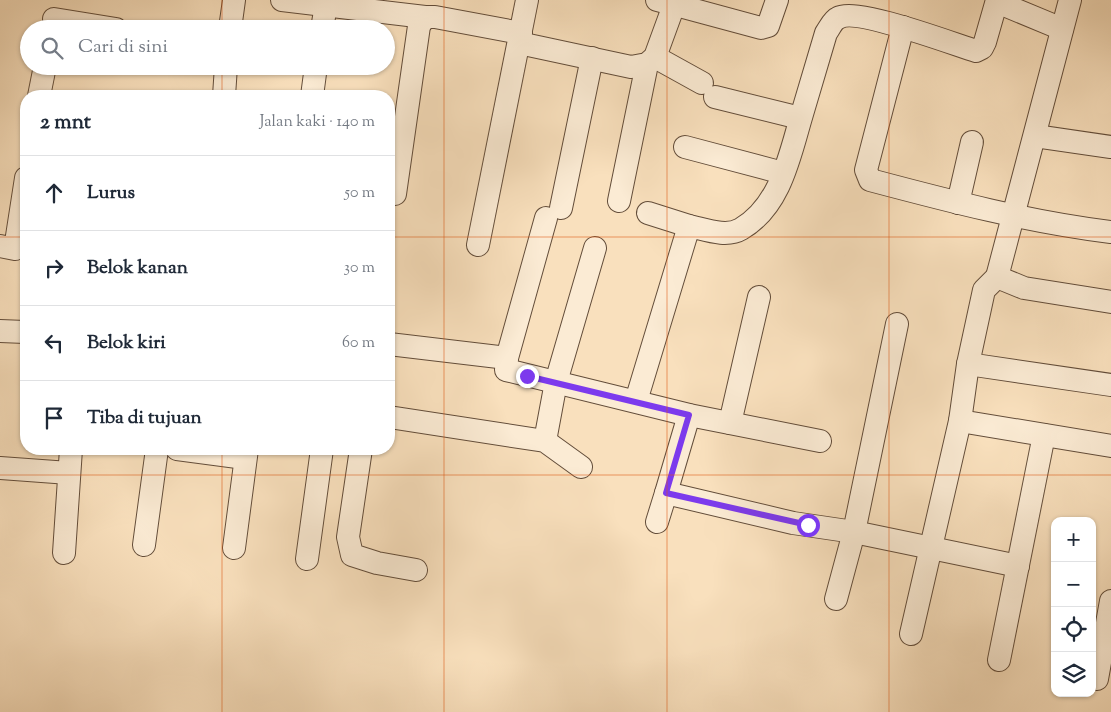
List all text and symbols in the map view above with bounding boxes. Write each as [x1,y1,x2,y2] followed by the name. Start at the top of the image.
[20,20,395,75] search box
[38,34,66,62] icon: search
[78,34,168,61] text: Cari di sini
[40,108,91,138] text: 2 mnt
[260,111,375,134] text: Jalan kaki · 140 m
[40,179,68,207] icon: ahead
[87,180,135,207] text: Lurus
[344,182,375,205] text: 50 m
[40,254,68,282] icon: right
[87,255,188,282] text: Belok kanan
[344,257,375,280] text: 30 m
[40,329,68,357] icon: left
[87,330,166,357] text: Belok kiri
[342,332,375,355] text: 60 m
[516,365,539,388] route end
[40,404,68,432] icon: arrive
[87,405,202,432] text: Tiba di tujuan
[797,514,820,537] route start
[1051,517,1096,697] map controls
[1051,517,1096,562] button: +
[1051,562,1096,607] button: −
[1051,607,1096,652] button: locate
[1051,652,1096,697] button: layers

